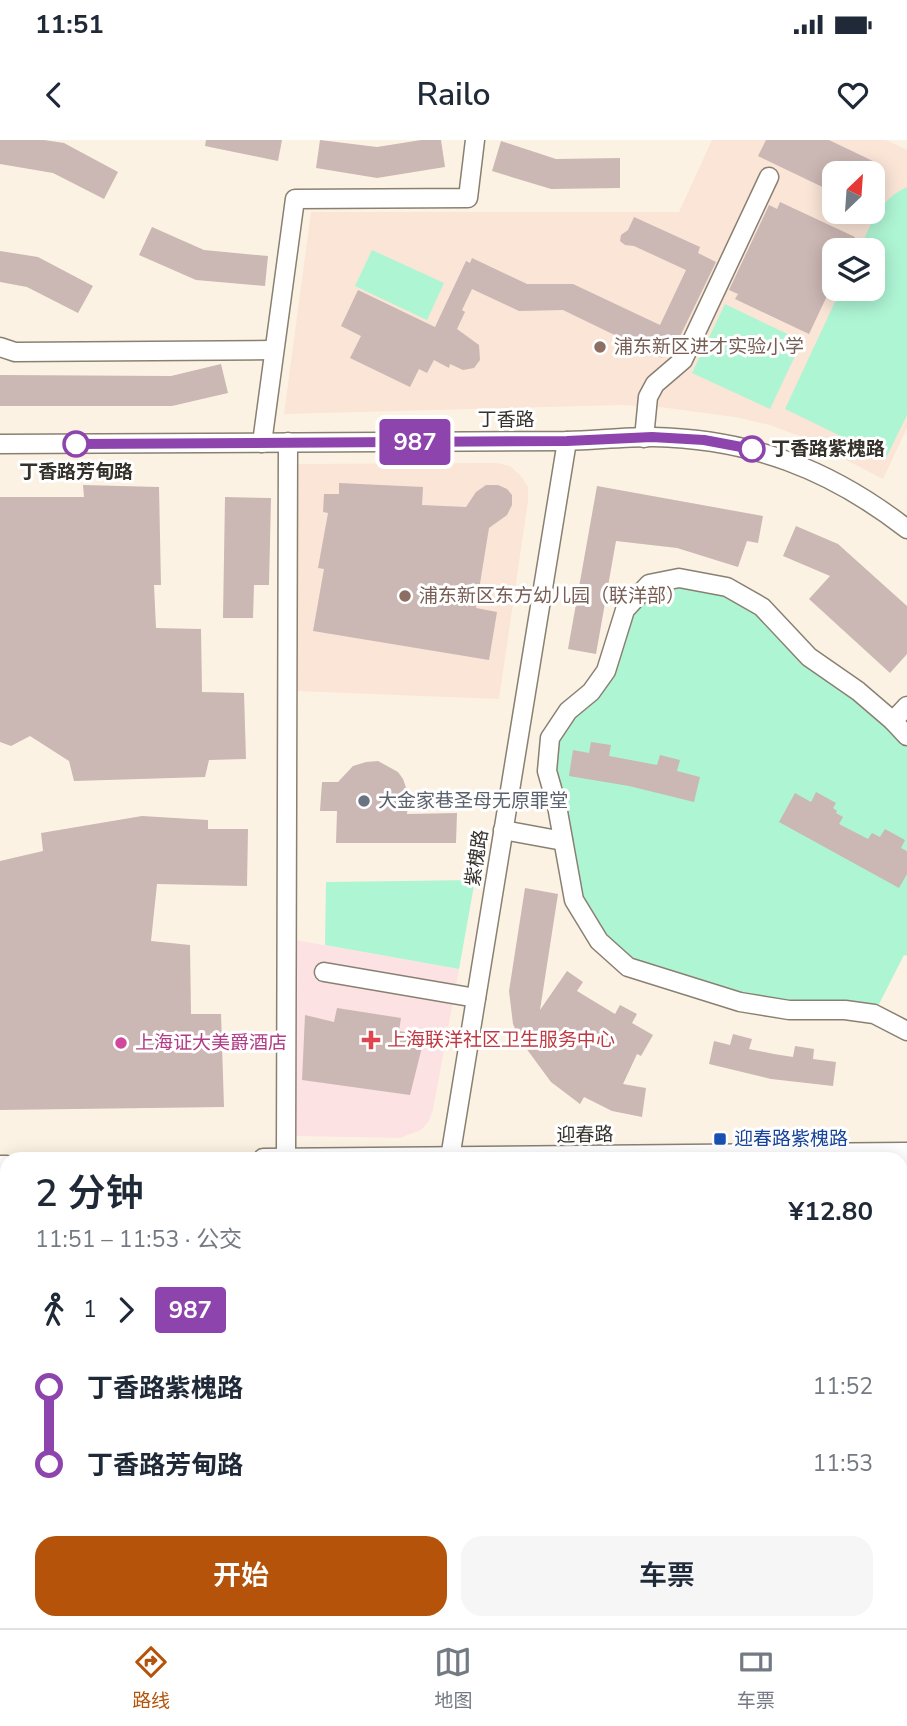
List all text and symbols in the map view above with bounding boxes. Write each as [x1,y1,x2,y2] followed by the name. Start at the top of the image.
[35,7,104,42] text: 11:51
[416,73,491,116] text: Railo
[35,76,73,114] icon: back
[834,76,872,114] icon: heart
[822,161,886,224] north arrow
[822,161,885,301] map controls
[822,238,885,301] button: layers
[614,334,804,360] place label: 浦东新区进才实验小学
[592,339,608,355] marker: 浦东新区进才实验小学
[477,407,535,433] street label: 丁香路
[375,419,455,465] line badge: 987
[393,426,437,458] text: 987
[63,431,89,457] marker: 丁香路芳甸路
[739,436,765,462] marker: 丁香路紫槐路
[771,436,885,462] place label: 丁香路紫槐路
[19,459,133,485] place label: 丁香路芳甸路
[419,583,685,609] place label: 浦东新区东方幼儿园（联洋部）
[397,588,413,604] marker: 浦东新区东方幼儿园（联洋部）
[378,788,568,814] place label: 大金家巷圣母无原罪堂
[356,793,372,809] marker: 大金家巷圣母无原罪堂
[460,828,494,888] street label: 紫槐路
[387,1027,615,1053] place label: 上海联洋社区卫生服务中心
[135,1030,287,1056] place label: 上海证大美爵酒店
[361,1030,381,1050] marker: 上海联洋社区卫生服务中心
[113,1035,129,1051] marker: 上海证大美爵酒店
[556,1122,614,1148] street label: 迎春路
[734,1126,848,1152] place label: 迎春路紫槐路
[712,1131,728,1147] marker: 迎春路紫槐路
[35,1168,144,1219] text: 2 分钟
[789,1194,873,1229] text: ¥12.80
[35,1224,242,1255] text: 11:51 – 11:53 · 公交
[35,1291,73,1329] icon: walk
[107,1291,145,1329] icon: forward
[83,1294,97,1325] text: 1
[169,1294,212,1326] text: 987
[87,1371,243,1406] text: 丁香路紫槐路
[813,1371,873,1402] text: 11:52
[87,1448,243,1483] text: 丁香路芳甸路
[813,1448,873,1479] text: 11:53
[35,1536,447,1616] button: 开始
[461,1536,873,1616] button: 车票
[132,1643,170,1714] tab: 路线
[434,1643,473,1714] tab: 地图
[737,1643,775,1714] tab: 车票

